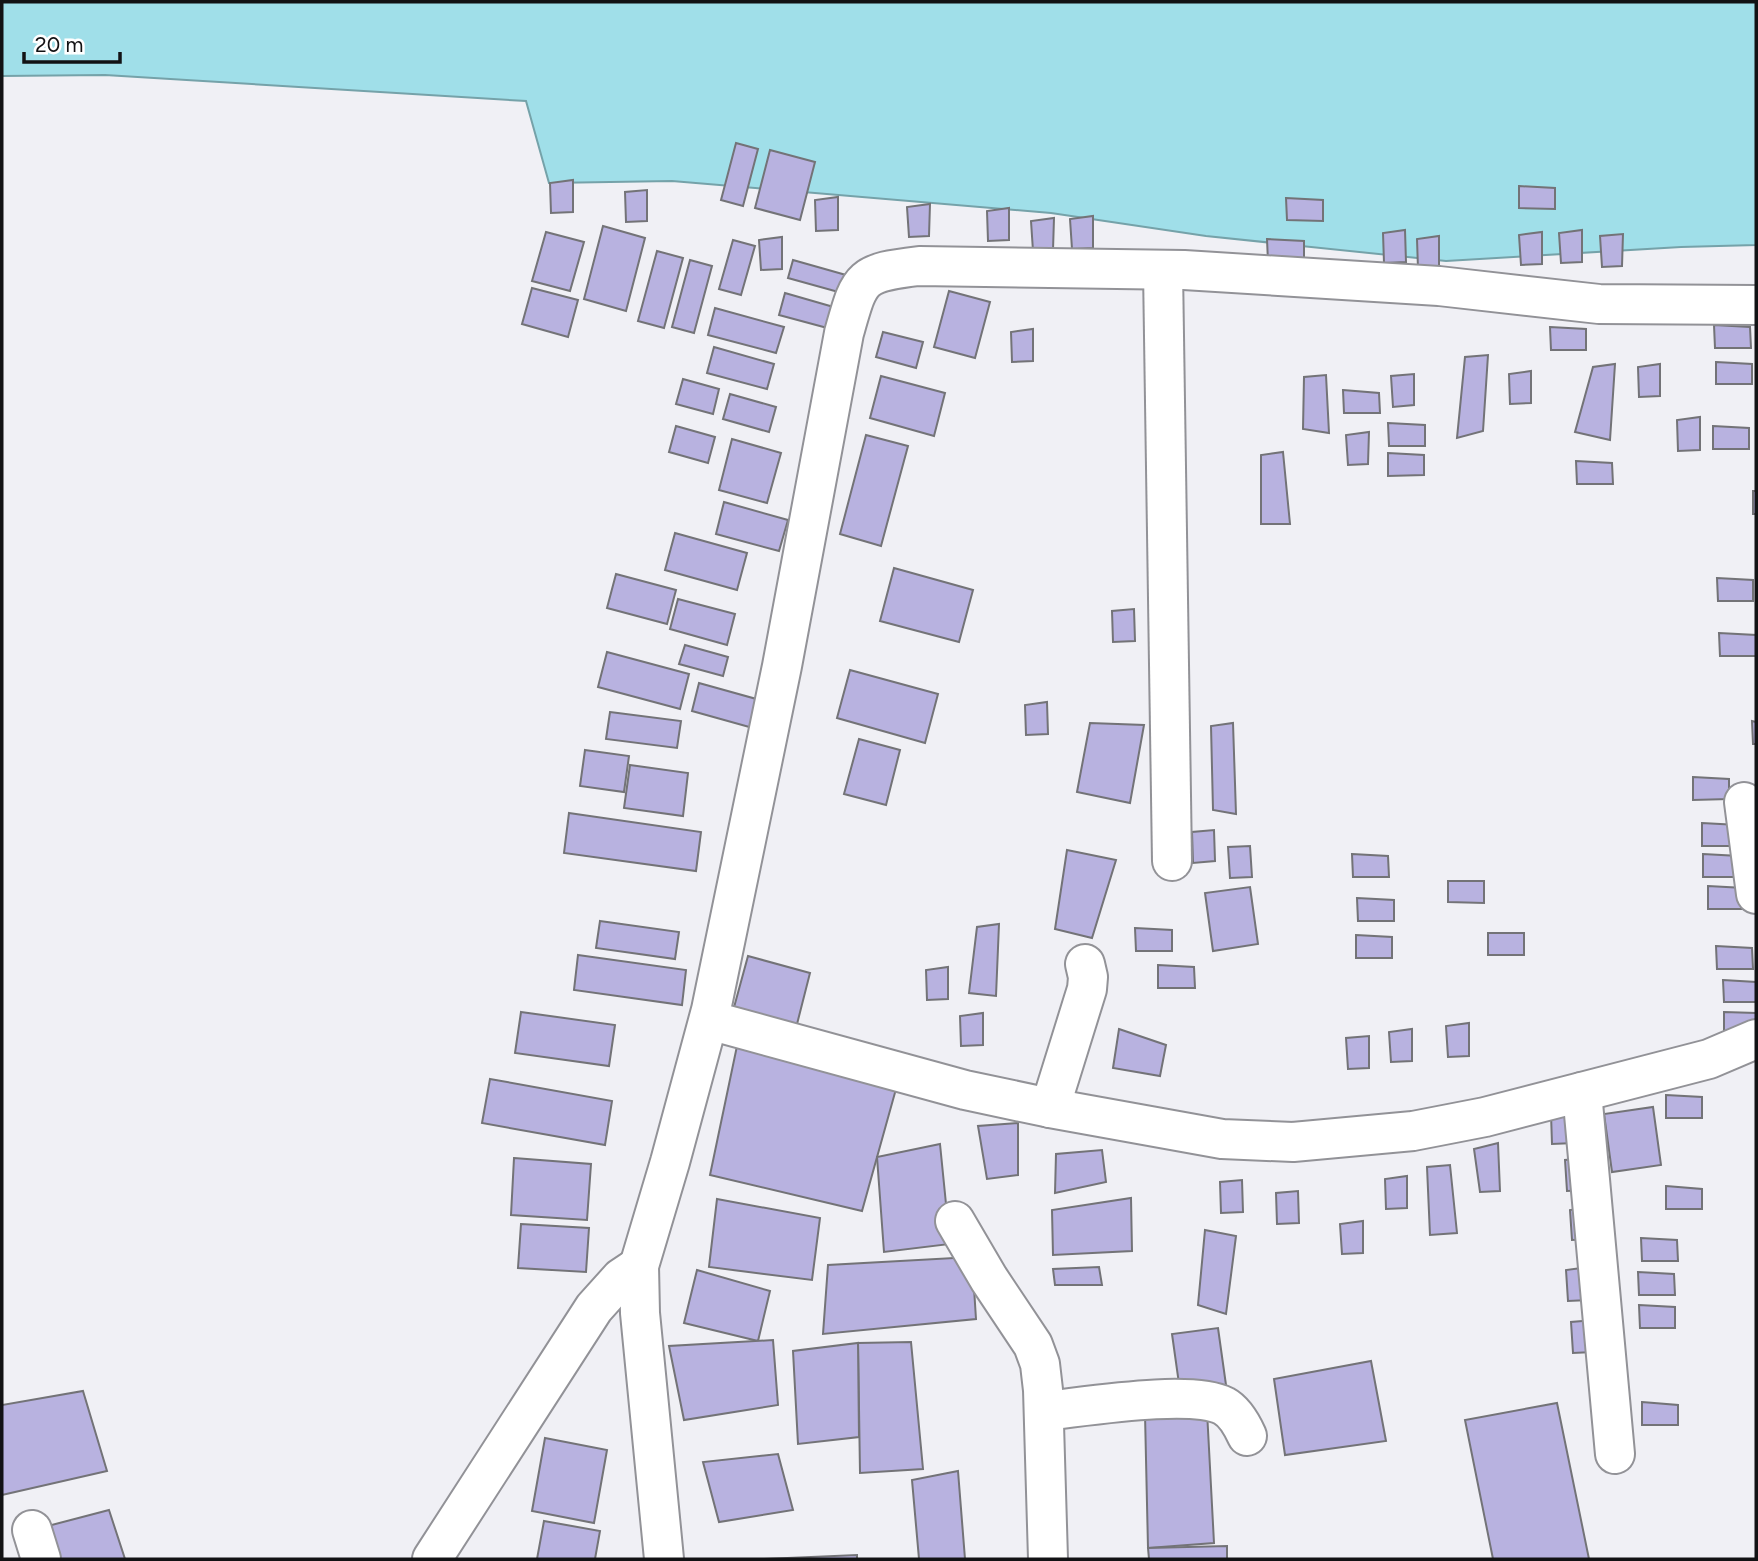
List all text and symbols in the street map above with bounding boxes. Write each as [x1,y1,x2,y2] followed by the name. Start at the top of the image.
[24,21,121,65] scale bar
[35,32,83,57] text: 20 m

